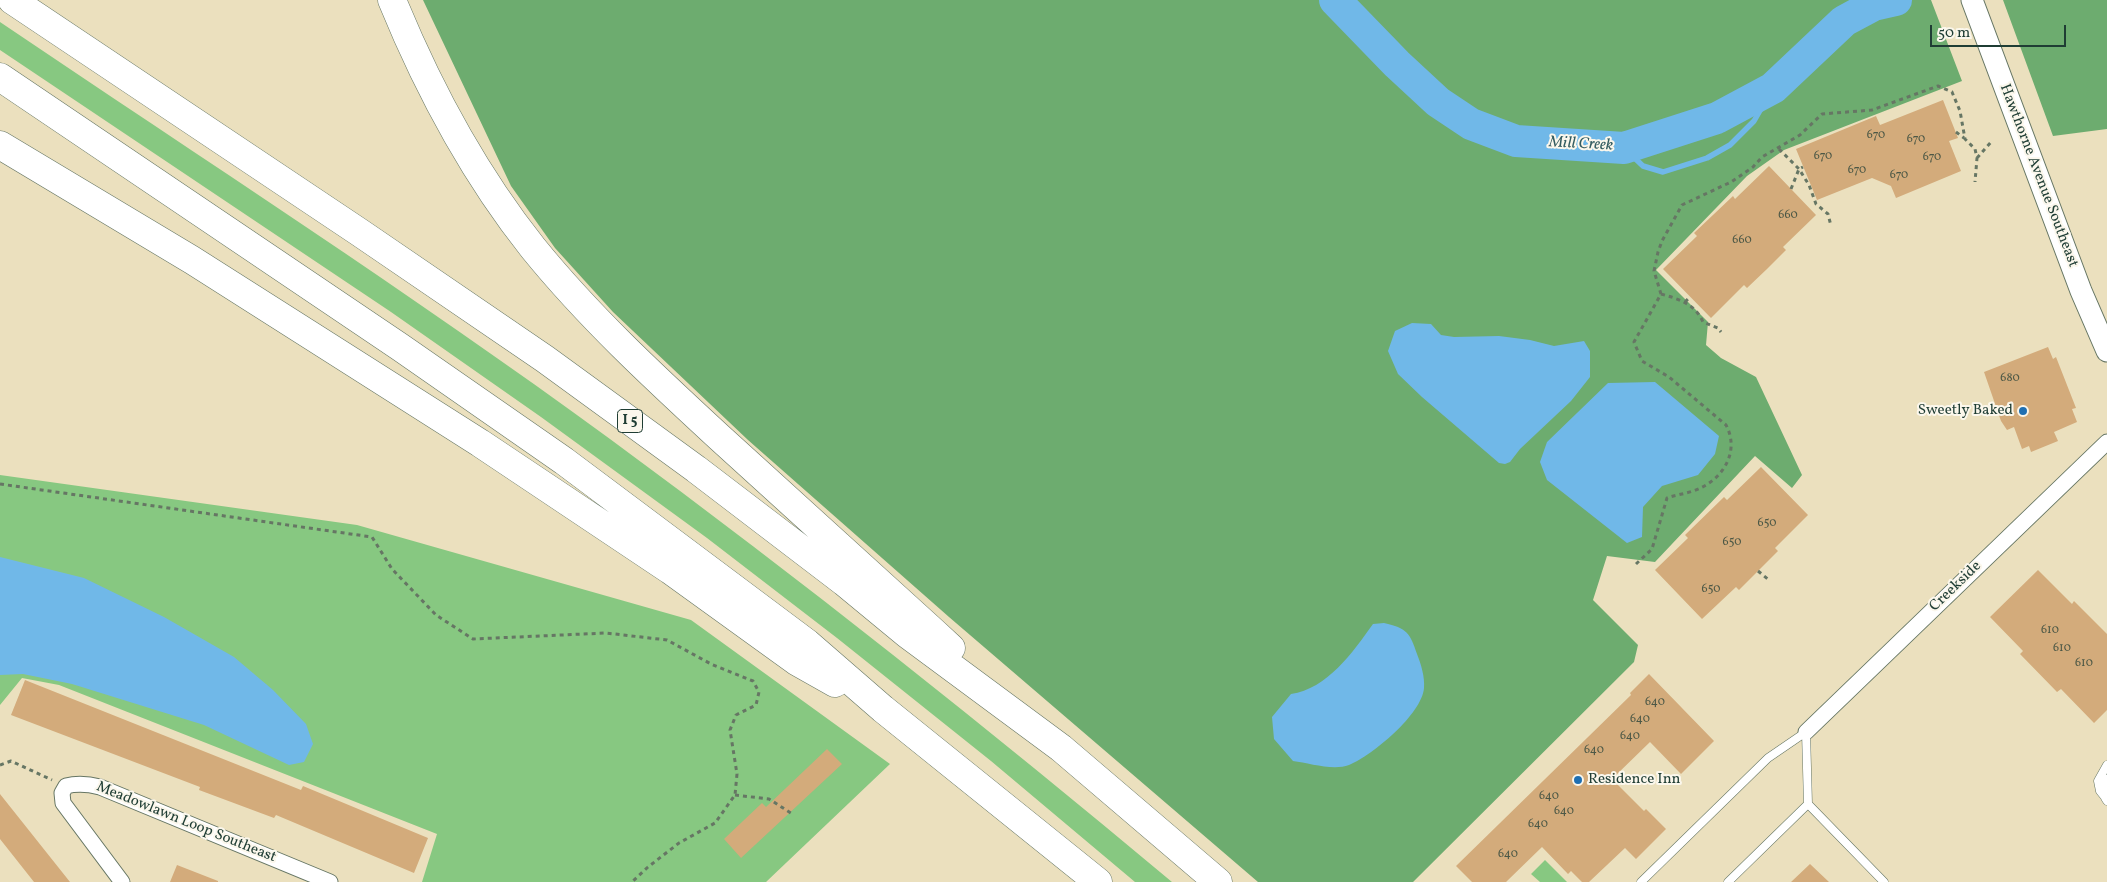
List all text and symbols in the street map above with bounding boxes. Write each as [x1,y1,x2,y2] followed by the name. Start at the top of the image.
[1932,15,2068,47] scale bar
[1938,23,1970,44] text: 50 m
[1995,82,2081,270] street label: Hawthorne Avenue Southeast
[1867,129,1885,143] house number: 670
[1907,133,1925,147] house number: 670
[1548,134,1614,156] water label: Mill Creek
[1814,150,1832,164] house number: 670
[1923,151,1941,165] house number: 670
[1848,164,1866,178] house number: 670
[1890,169,1908,183] house number: 670
[1778,209,1798,223] house number: 660
[1732,234,1752,248] house number: 660
[2000,372,2020,386] house number: 680
[1918,402,2013,420] place label: Sweetly Baked
[2017,405,2029,417] marker: Sweetly Baked
[618,410,642,432] road number: I 5
[1758,517,1776,531] house number: 650
[1723,536,1741,550] house number: 650
[1926,558,1986,616] street label: Creekside
[1702,583,1720,597] house number: 650
[2041,624,2059,638] house number: 610
[2053,642,2071,656] house number: 610
[2075,657,2093,671] house number: 610
[1645,696,1665,710] house number: 640
[1630,713,1650,727] house number: 640
[1620,730,1640,744] house number: 640
[1584,744,1604,758] house number: 640
[1588,771,1681,789] place label: Residence Inn
[1572,774,1584,786] marker: Residence Inn
[93,779,279,867] street label: Meadowlawn Loop Southeast
[1539,790,1559,804] house number: 640
[1554,805,1574,819] house number: 640
[1528,818,1548,832] house number: 640
[1498,848,1518,862] house number: 640

